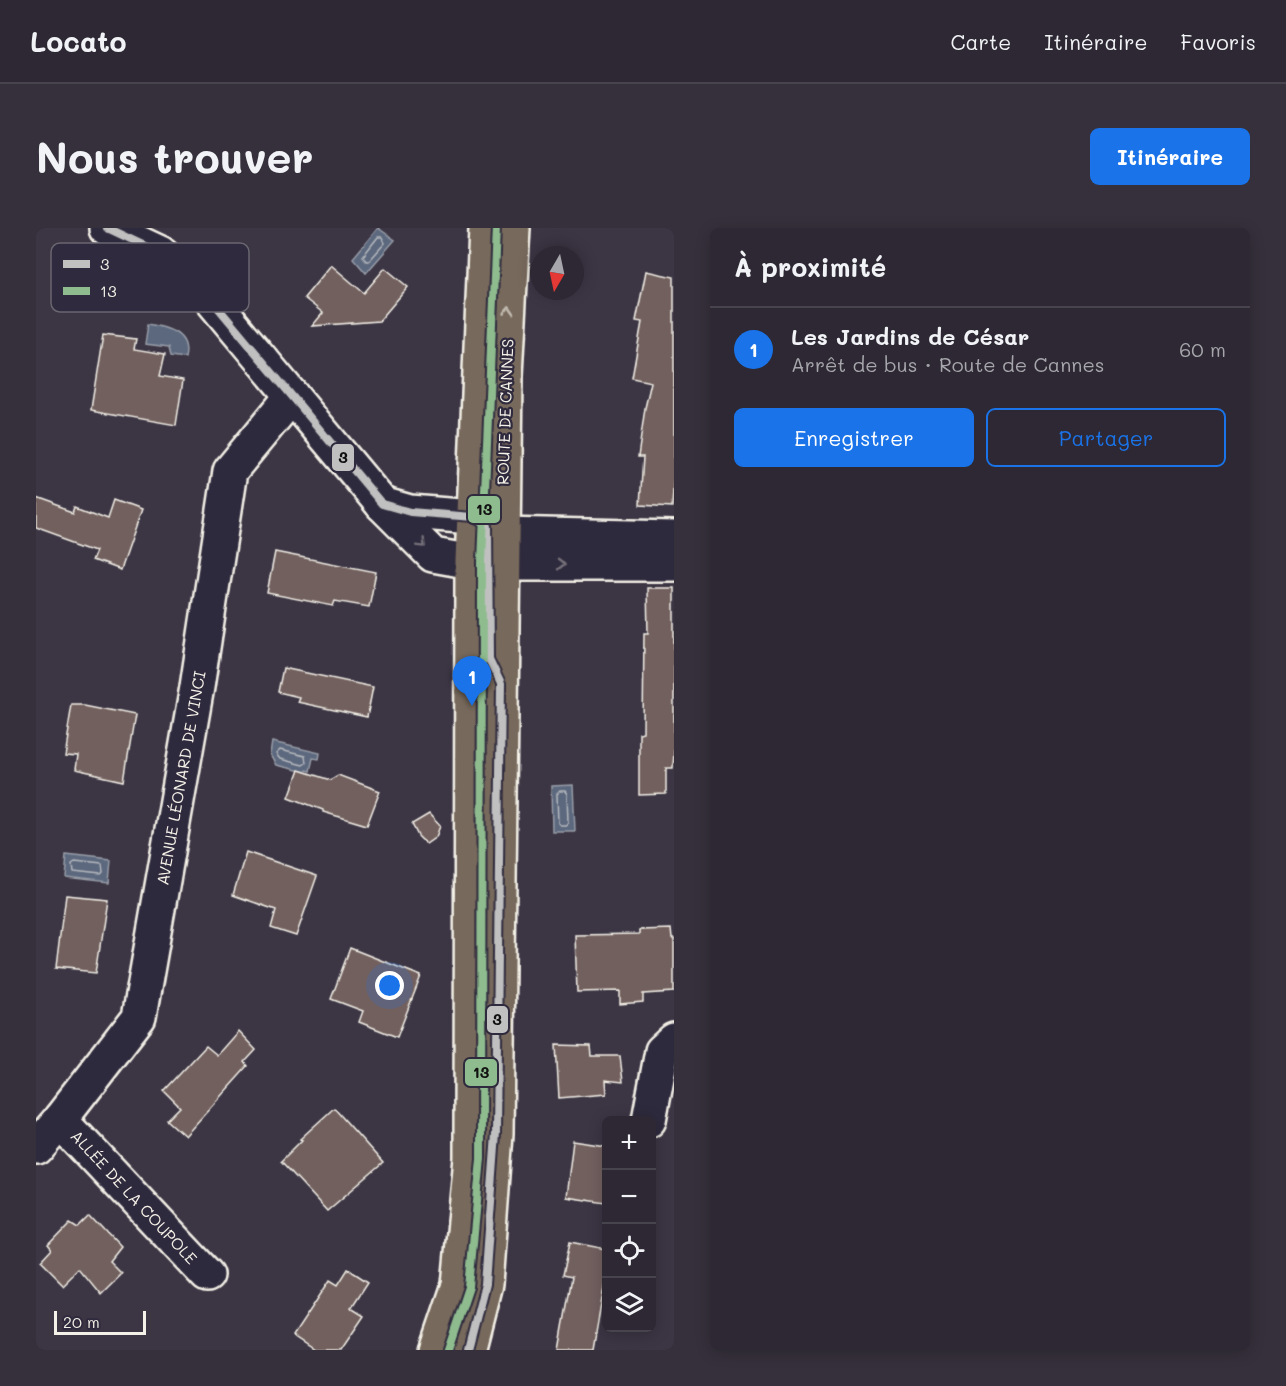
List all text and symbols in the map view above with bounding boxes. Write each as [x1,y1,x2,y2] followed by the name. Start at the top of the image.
[30,23,127,59] text: Locato
[950,28,1011,55] text: Carte
[1044,28,1147,55] text: Itinéraire
[1180,28,1256,55] text: Favoris
[1090,128,1250,185] button: Itinéraire
[36,129,314,184] text: Nous trouver
[51,243,249,312] legend
[530,246,584,300] north arrow
[734,250,886,284] text: À proximité
[100,253,109,274] text: 3
[100,280,117,301] text: 13
[502,306,515,315] one-way arrow
[791,322,1029,351] text: Les Jardins de César
[749,336,758,362] text: 1
[1179,336,1226,362] text: 60 m
[491,338,518,485] street label: ROUTE DE CANNES
[791,351,1105,377] text: Arrêt de bus · Route de Cannes
[734,408,974,467] button: Enregistrer
[986,408,1226,467] button: Partager
[331,443,355,472] line badge: 3
[338,446,348,467] text: 3
[467,495,501,524] line badge: 13
[476,498,493,519] text: 13
[414,536,425,547] one-way arrow
[556,558,565,570] one-way arrow
[452,656,492,706] pin: 1
[151,669,210,887] street label: AVENUE LÉONARD DE VINCI
[375,971,404,1000] your location
[486,1005,509,1034] line badge: 3
[492,1008,502,1029] text: 3
[464,1058,498,1087] line badge: 13
[473,1061,490,1082] text: 13
[602,1116,656,1332] map controls
[602,1116,656,1170] button: +
[67,1125,202,1268] street label: ALLÉE DE LA COUPOLE
[602,1170,656,1224] button: −
[602,1224,656,1278] button: locate
[602,1278,656,1332] button: layers
[54,1308,146,1336] scale bar
[63,1311,100,1332] text: 20 m

